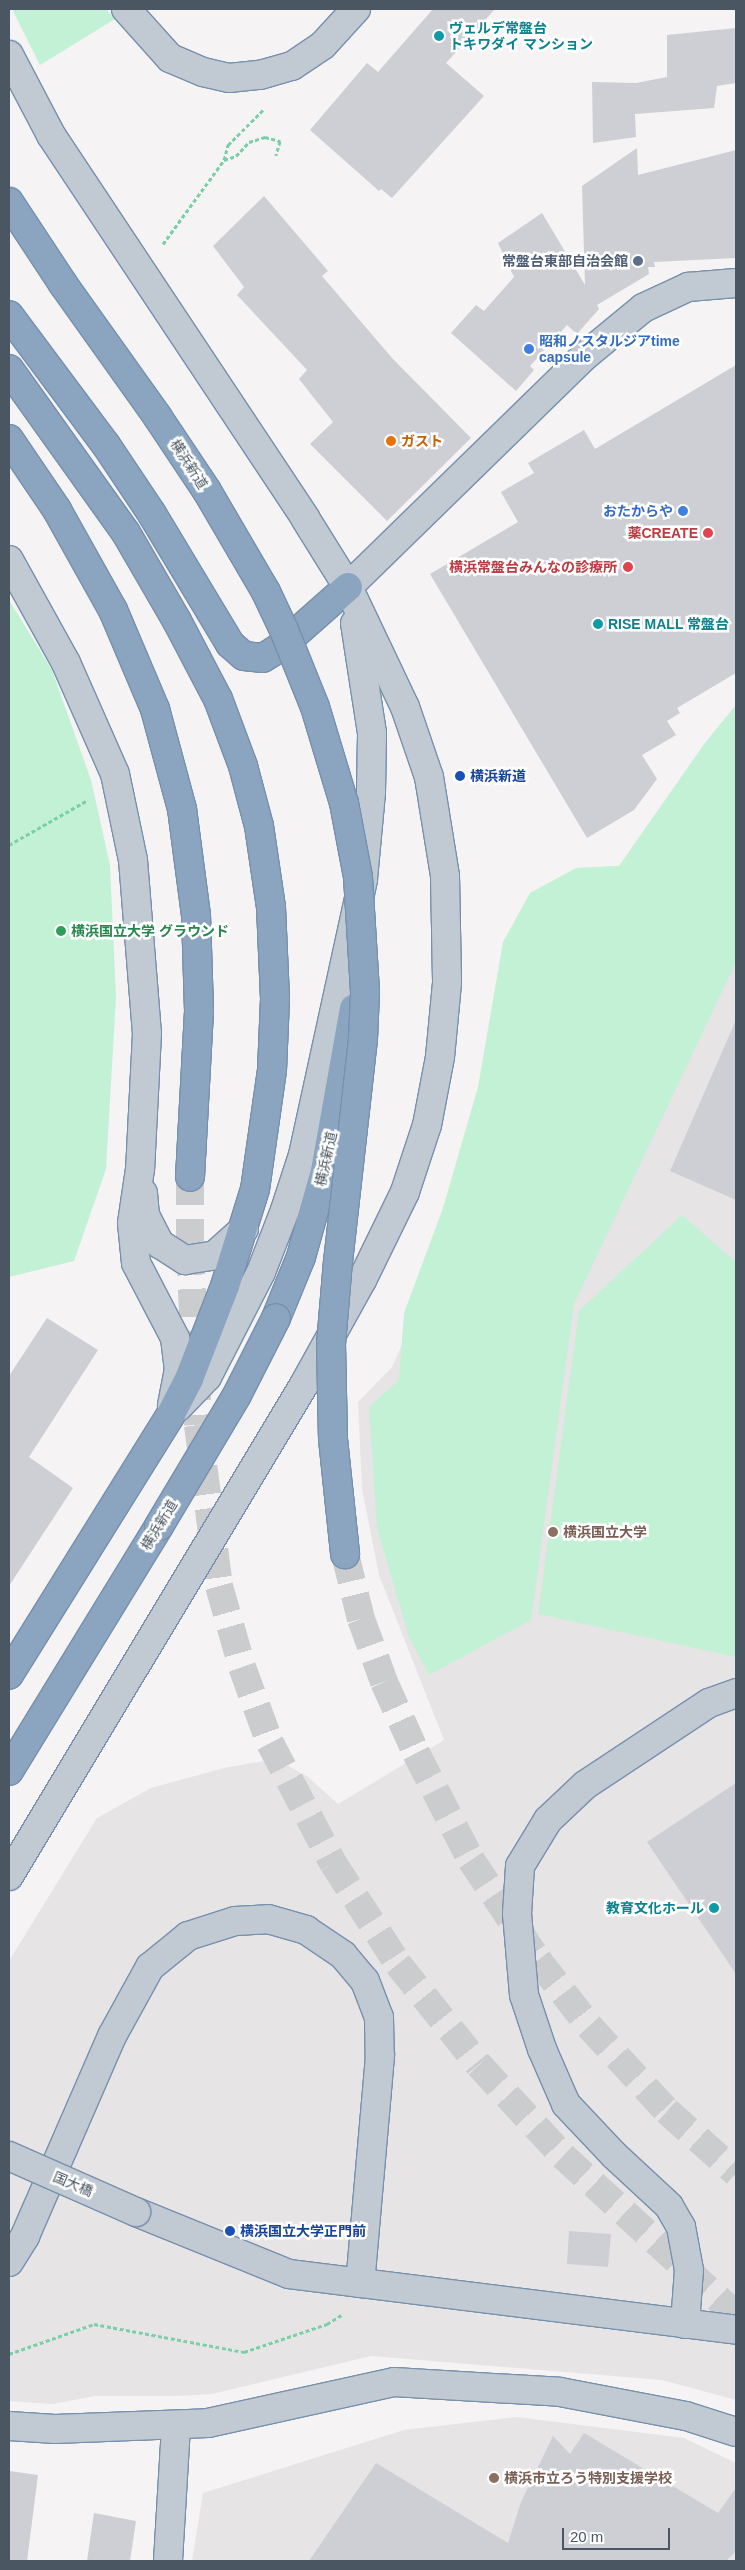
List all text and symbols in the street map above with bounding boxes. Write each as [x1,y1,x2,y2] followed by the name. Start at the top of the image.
[449,20,593,52] place label: ヴェルデ常盤台 トキワダイ マンション
[433,30,445,42] marker: ヴェルデ常盤台 トキワダイ マンション
[502,253,628,269] place label: 常盤台東部自治会館
[632,255,644,267] marker: 常盤台東部自治会館
[539,333,680,366] place label: 昭和ノスタルジアtime capsule
[523,343,535,355] marker: 昭和ノスタルジアtime capsule
[401,433,443,449] place label: ガスト
[385,435,397,447] marker: ガスト
[167,436,211,492] street label: 横浜新道
[603,503,673,519] place label: おたからや
[677,505,689,517] marker: おたからや
[627,525,698,541] place label: 薬CREATE
[702,527,714,539] marker: 薬CREATE
[449,559,617,575] place label: 横浜常盤台みんなの診療所
[621,560,635,574] marker: 横浜常盤台みんなの診療所
[608,616,729,632] place label: RISE MALL 常盤台
[592,618,604,630] marker: RISE MALL 常盤台
[470,768,526,784] place label: 横浜新道
[454,770,466,782] marker: 横浜新道
[71,923,229,939] place label: 横浜国立大学 グラウンド
[55,925,67,937] marker: 横浜国立大学 グラウンド
[312,1130,340,1188] street label: 横浜新道
[137,1497,181,1553] street label: 横浜新道
[563,1524,647,1540] place label: 横浜国立大学
[547,1526,559,1538] marker: 横浜国立大学
[606,1900,704,1916] place label: 教育文化ホール
[708,1902,720,1914] marker: 教育文化ホール
[50,2168,96,2200] street label: 国大橋
[240,2223,366,2239] place label: 横浜国立大学正門前
[224,2225,236,2237] marker: 横浜国立大学正門前
[504,2470,672,2486] place label: 横浜市立ろう特別支援学校
[488,2472,500,2484] marker: 横浜市立ろう特別支援学校
[565,2518,672,2550] scale bar
[570,2528,603,2545] text: 20 m

